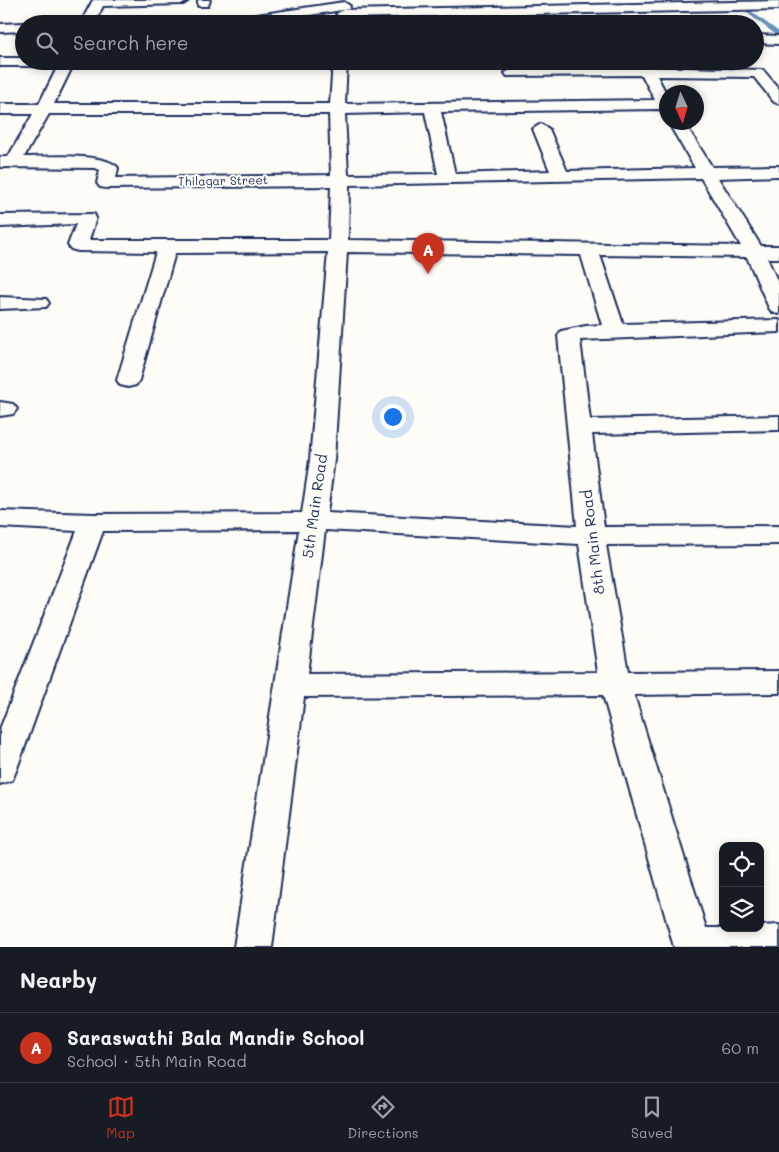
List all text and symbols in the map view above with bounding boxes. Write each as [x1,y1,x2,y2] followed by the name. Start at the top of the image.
[15,15,764,70] search box
[33,29,61,57] icon: search
[73,30,189,55] text: Search here
[659,85,704,130] north arrow
[178,171,268,189] street label: Thilagar Street
[412,233,444,274] pin: A
[380,404,406,430] your location
[297,452,331,559] street label: 5th Main Road
[576,489,608,596] street label: 8th Main Road
[719,842,764,932] map controls
[719,842,764,887] button: locate
[719,887,764,932] button: layers
[20,966,97,993] text: Nearby
[67,1025,364,1050] text: Saraswathi Bala Mandir School
[30,1037,42,1058] text: A
[722,1037,759,1058] text: 60 m
[67,1050,247,1071] text: School · 5th Main Road
[106,1093,135,1142] tab: Map
[347,1093,419,1142] tab: Directions
[631,1093,673,1142] tab: Saved

